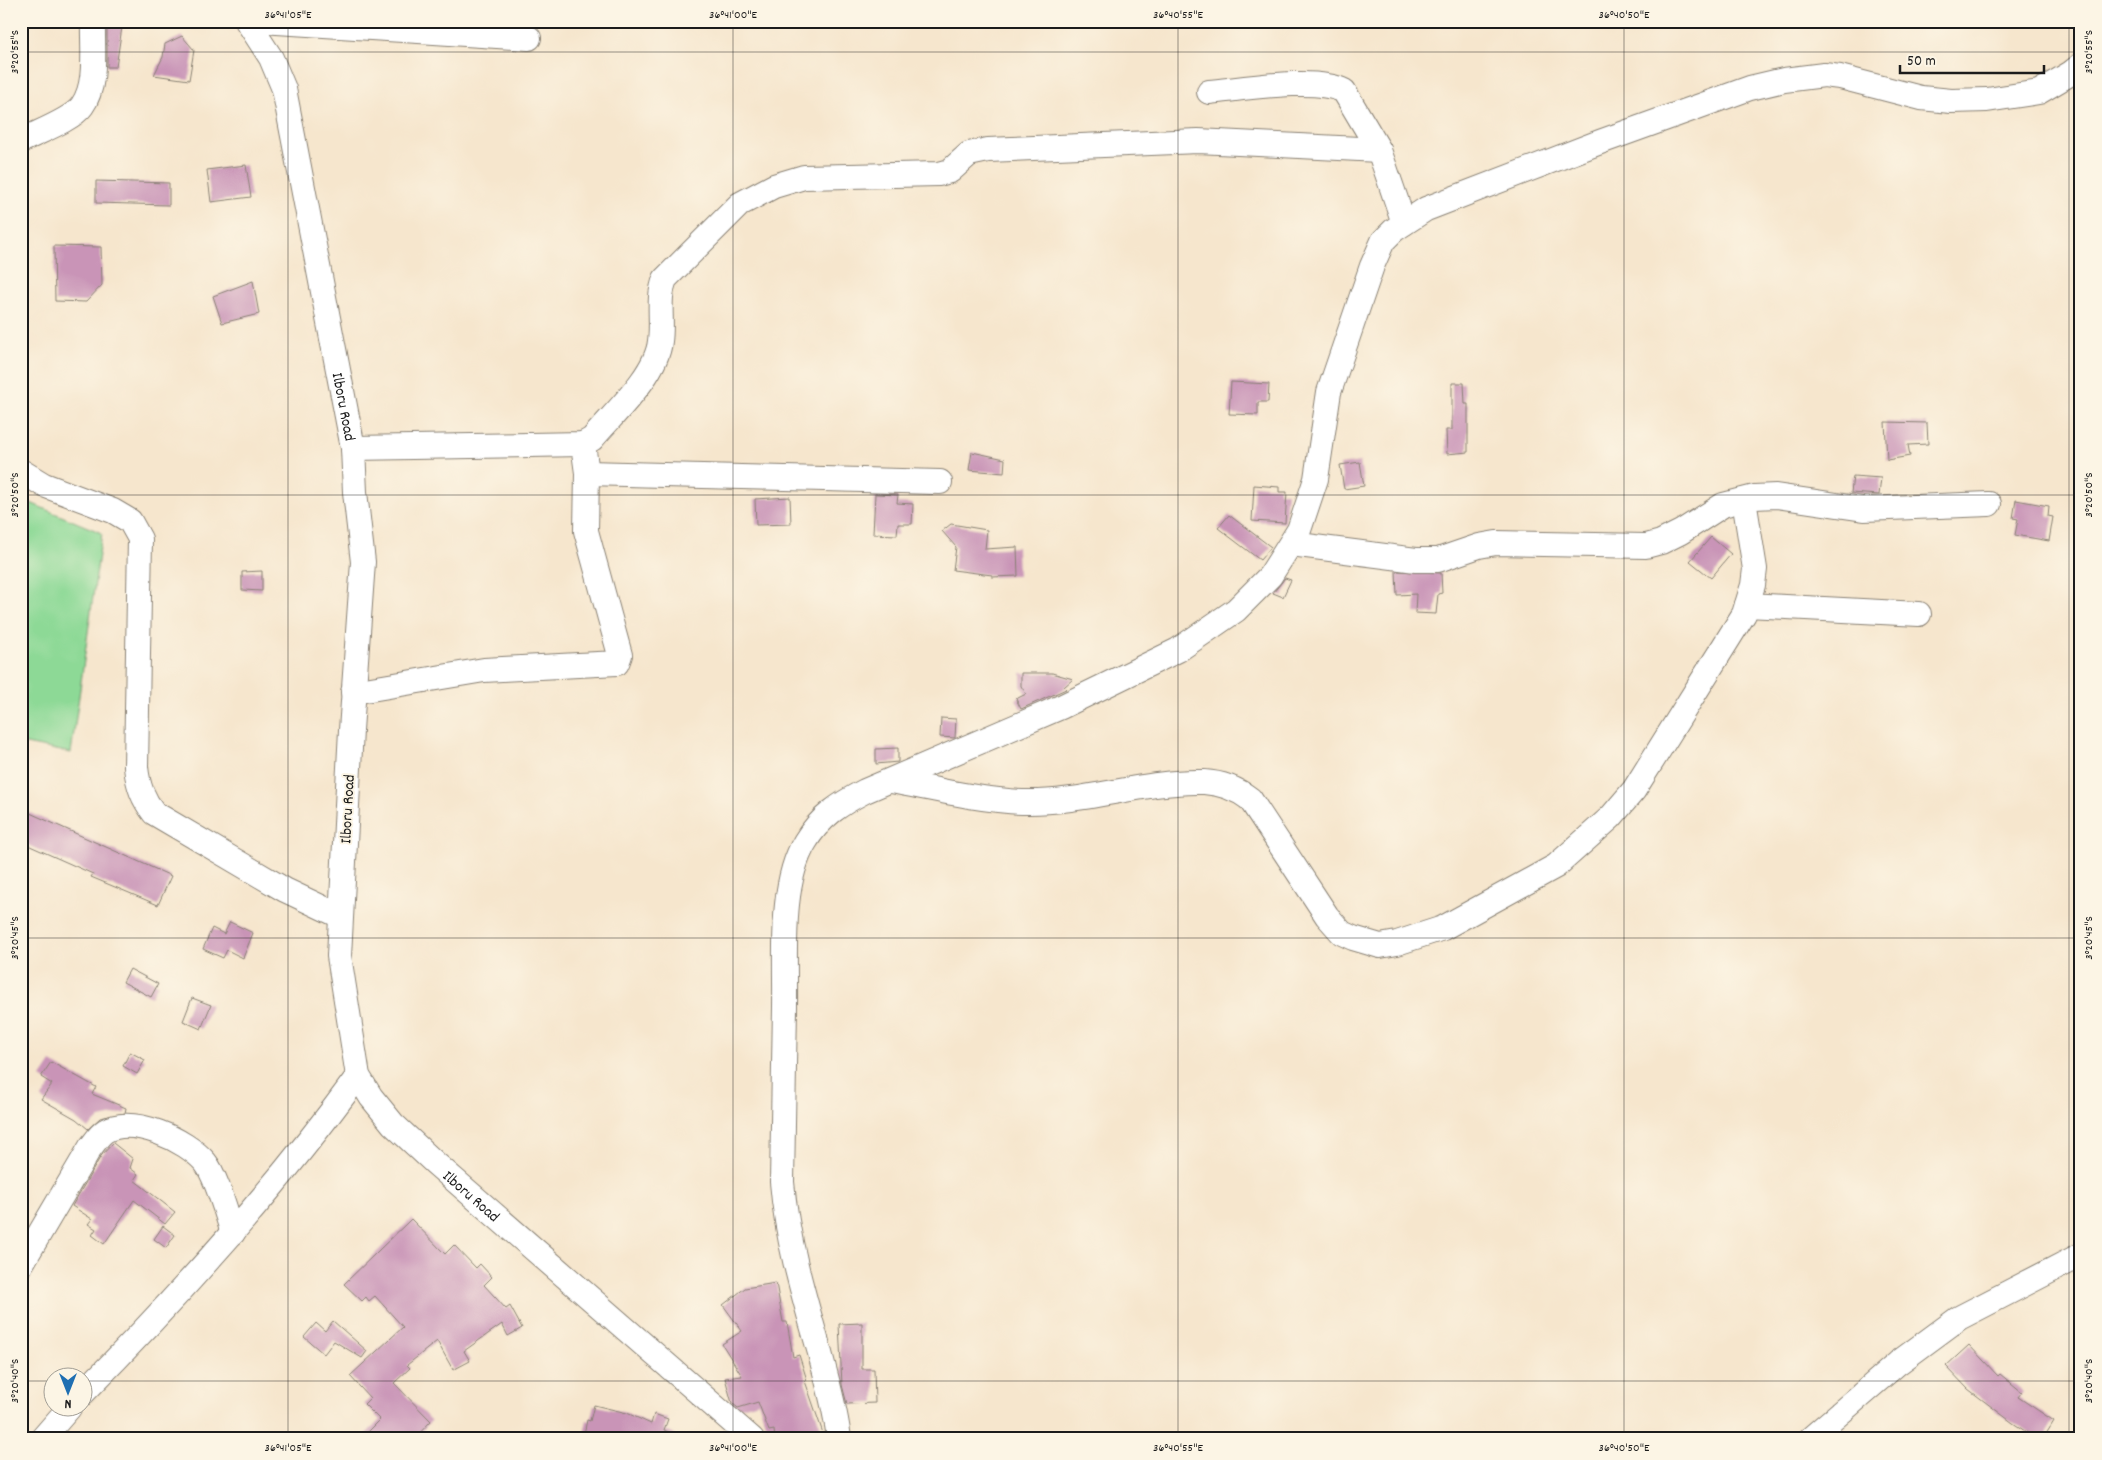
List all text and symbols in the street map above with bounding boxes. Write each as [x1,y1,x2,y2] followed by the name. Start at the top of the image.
[265,7,312,24] text: 36°41'05"E
[709,7,757,24] text: 36°41'00"E
[1153,7,1203,24] text: 36°40'55"E
[1599,7,1650,24] text: 36°40'50"E
[7,30,24,74] text: 3°20'55"S
[2081,30,2098,74] text: 3°20'55"S
[1900,42,2043,74] scale bar
[1907,51,1936,73] text: 50 m
[325,371,360,443] street label: Ilboru Road
[7,473,24,518] text: 3°20'50"S
[2081,473,2098,518] text: 3°20'50"S
[335,774,362,844] street label: Ilboru Road
[7,916,24,960] text: 3°20'45"S
[2081,916,2098,960] text: 3°20'45"S
[437,1166,504,1229] street label: Ilboru Road
[7,1359,24,1403] text: 3°20'40"S
[2081,1359,2098,1403] text: 3°20'40"S
[42,1368,92,1418] north arrow
[64,1393,71,1413] text: N
[265,1440,312,1457] text: 36°41'05"E
[709,1440,757,1457] text: 36°41'00"E
[1153,1440,1203,1457] text: 36°40'55"E
[1599,1440,1650,1457] text: 36°40'50"E

